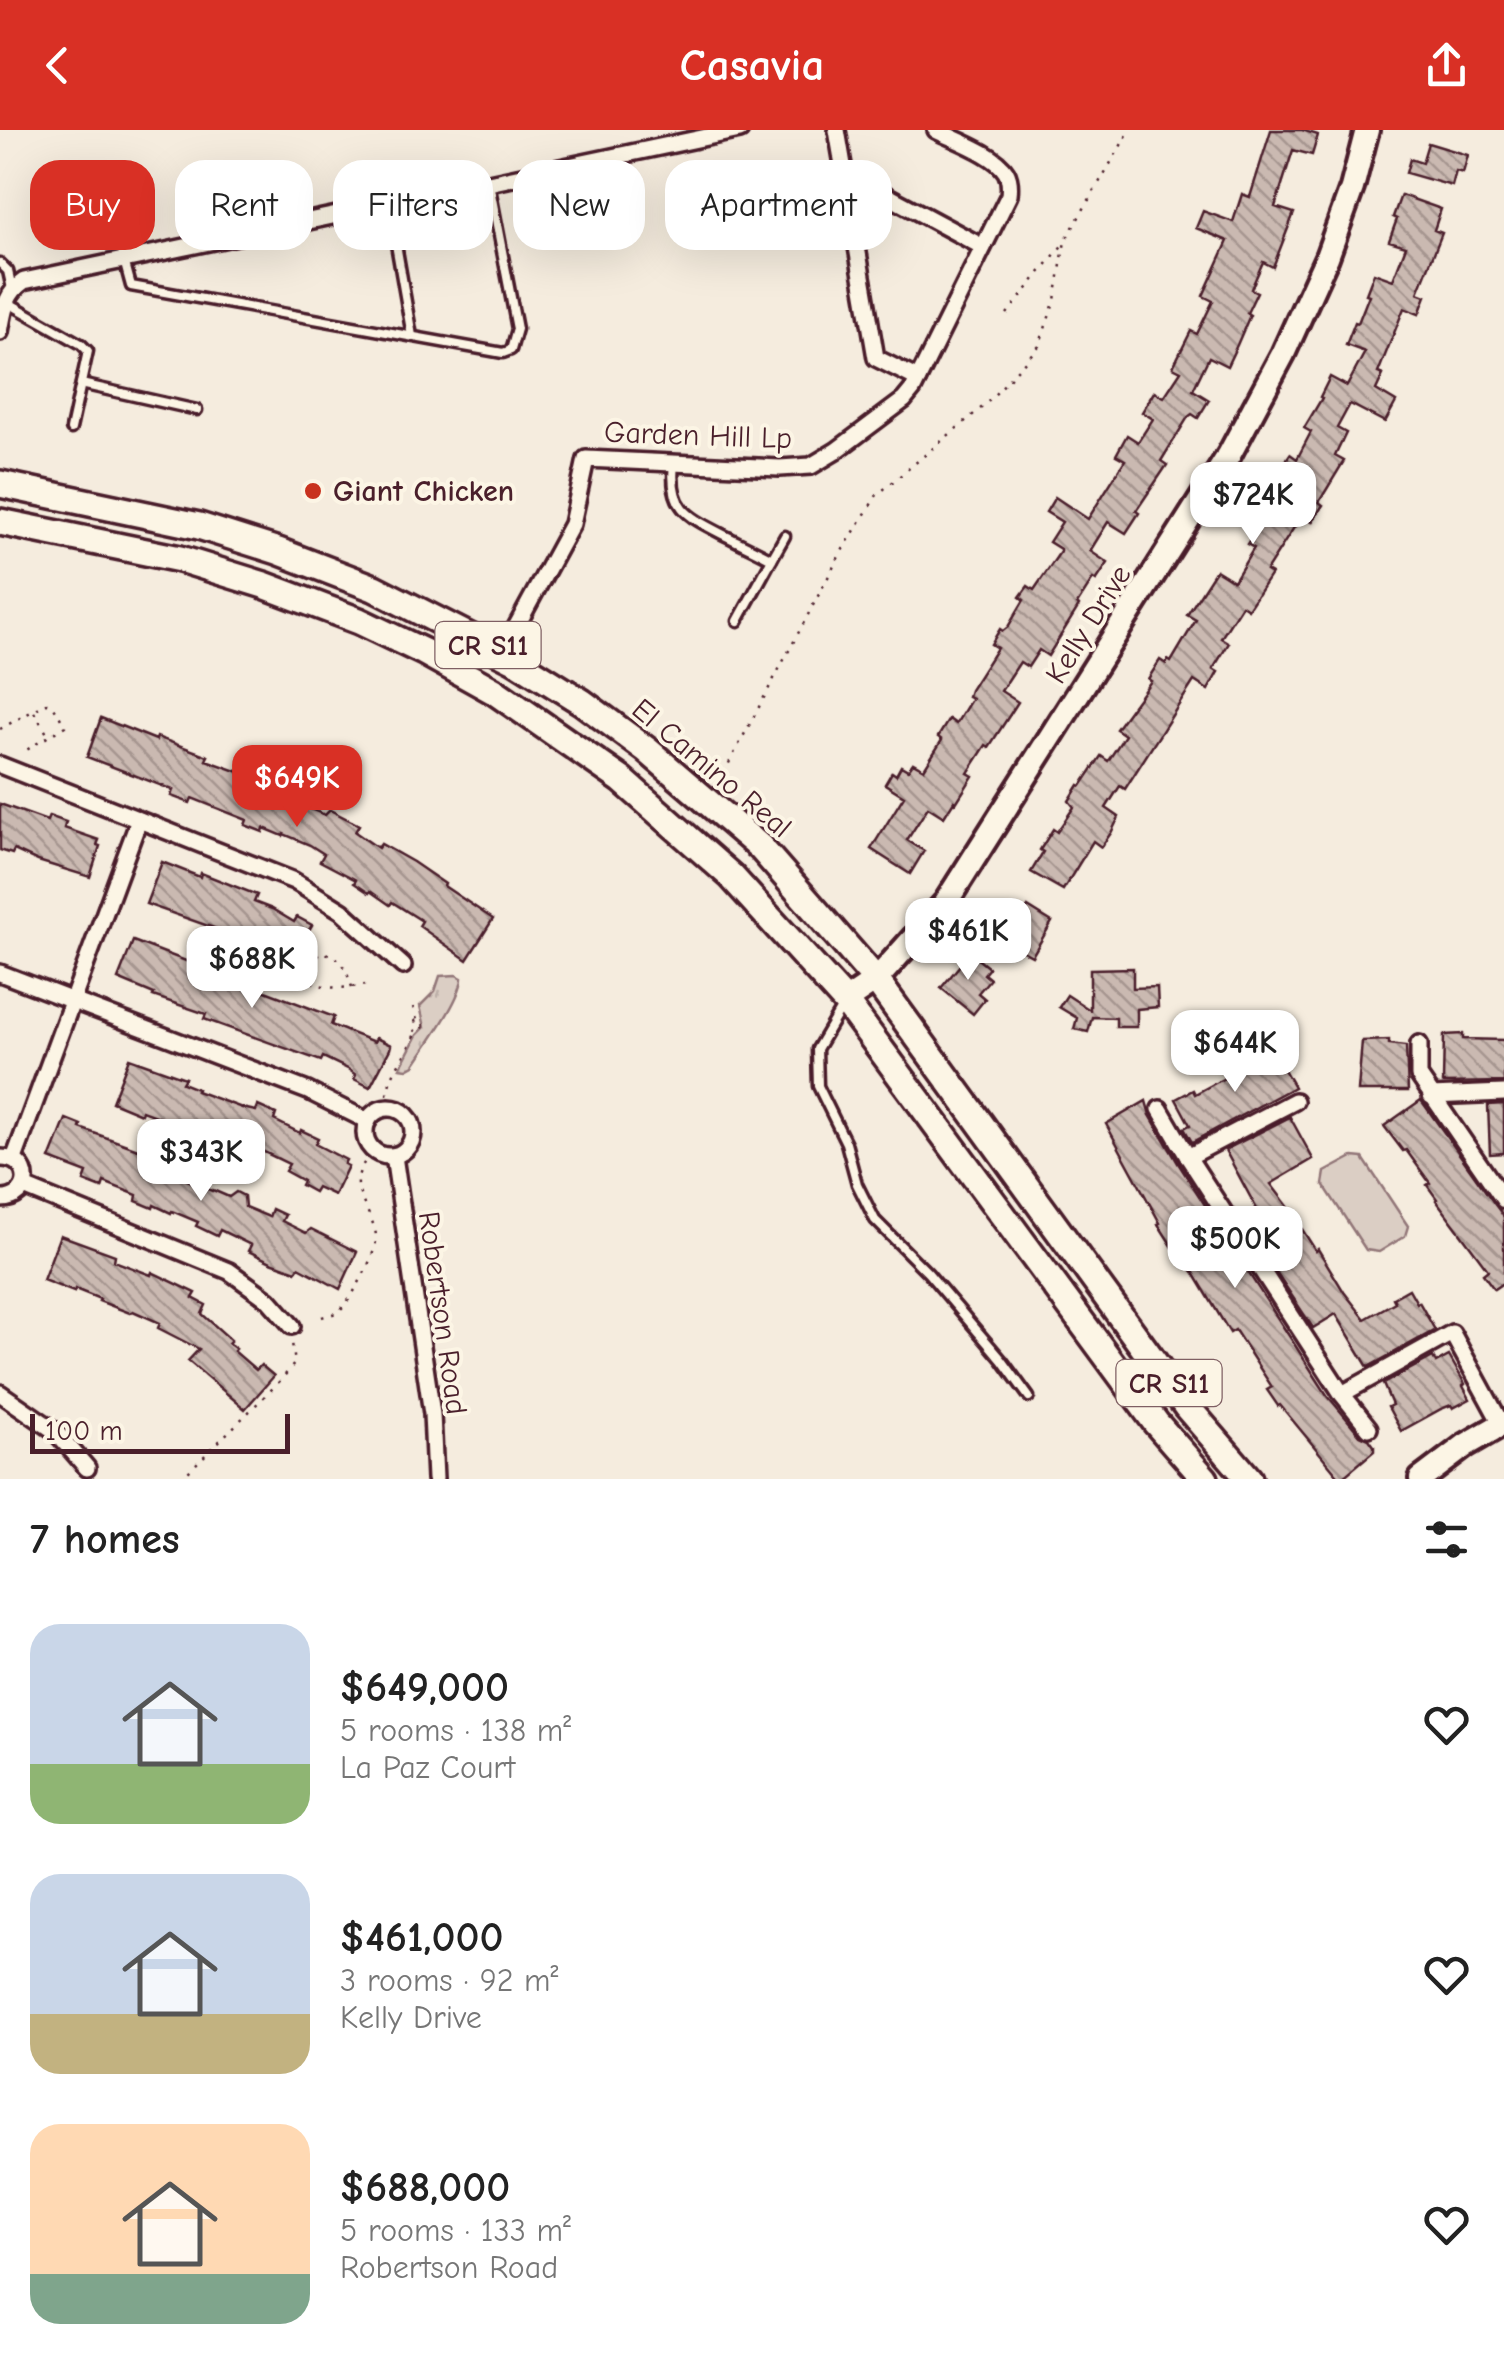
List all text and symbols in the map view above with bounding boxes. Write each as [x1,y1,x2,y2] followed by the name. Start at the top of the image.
[30,38,85,93] icon: back
[1419,38,1474,93] icon: share
[680,39,824,91] text: Casavia
[30,160,155,250] chip: Buy
[175,160,313,250] chip: Rent
[333,160,493,250] chip: Filters
[513,160,645,250] chip: New
[665,160,892,250] chip: Apartment
[603,415,793,456] street label: Garden Hill Lp
[1183,462,1323,547] pin: $724K
[333,474,514,509] place label: Giant Chicken
[1212,476,1294,513] text: $724K
[302,480,324,502] marker: Giant Chicken
[1038,559,1138,690] street label: Kelly Drive
[436,622,540,668] road number: CR S11
[625,692,798,845] street label: El Camino Real
[227,745,367,830] pin: $649K
[254,759,340,796] text: $649K
[898,898,1038,983] pin: $461K
[927,912,1009,949] text: $461K
[182,926,322,1011] pin: $688K
[209,940,295,977] text: $688K
[1165,1010,1305,1095] pin: $644K
[1193,1024,1277,1061] text: $644K
[131,1119,271,1204] pin: $343K
[159,1133,243,1170] text: $343K
[1165,1206,1305,1291] pin: $500K
[411,1209,474,1417] street label: Robertson Road
[1190,1220,1280,1257] text: $500K
[1116,1360,1222,1406] road number: CR S11
[30,1409,290,1454] scale bar
[45,1415,123,1447] text: 100 m
[1419,1512,1474,1567] icon: filters
[30,1515,180,1564] text: 7 homes
[340,1663,509,1712] text: $649,000
[110,1664,230,1784] icon: home
[1419,1697,1474,1752] icon: heart
[340,1712,571,1749] text: 5 rooms · 138 m²
[340,1749,515,1786] text: La Paz Court
[340,1913,504,1962] text: $461,000
[110,1914,230,2034] icon: home
[1419,1947,1474,2002] icon: heart
[340,1962,559,1999] text: 3 rooms · 92 m²
[340,1999,482,2036] text: Kelly Drive
[340,2163,510,2212] text: $688,000
[110,2164,230,2284] icon: home
[1419,2197,1474,2252] icon: heart
[340,2212,571,2249] text: 5 rooms · 133 m²
[340,2249,558,2286] text: Robertson Road

